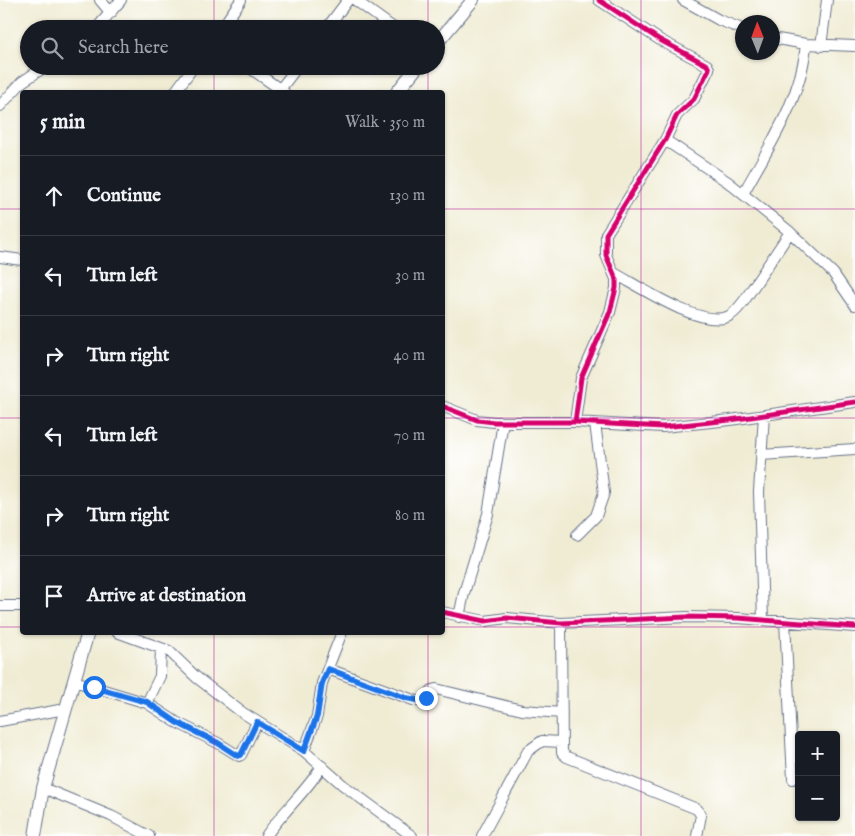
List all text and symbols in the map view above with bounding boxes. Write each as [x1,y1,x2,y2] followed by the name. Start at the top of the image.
[735,15,780,60] north arrow
[20,20,445,75] search box
[38,34,66,62] icon: search
[78,36,169,60] text: Search here
[40,109,85,136] text: 5 min
[345,113,425,133] text: Walk · 350 m
[40,182,68,210] icon: ahead
[87,184,161,208] text: Continue
[389,186,425,206] text: 130 m
[40,262,68,290] icon: left
[87,264,158,288] text: Turn left
[395,266,425,286] text: 30 m
[40,342,68,370] icon: right
[87,344,169,368] text: Turn right
[393,346,425,366] text: 40 m
[40,422,68,450] icon: left
[87,424,158,448] text: Turn left
[394,426,425,446] text: 70 m
[40,502,68,530] icon: right
[87,504,169,528] text: Turn right
[395,506,425,526] text: 80 m
[40,582,68,610] icon: arrive
[87,584,246,608] text: Arrive at destination
[83,676,106,699] route start
[415,687,438,710] route end
[795,731,840,821] map controls
[795,731,840,776] button: +
[795,776,840,821] button: −

